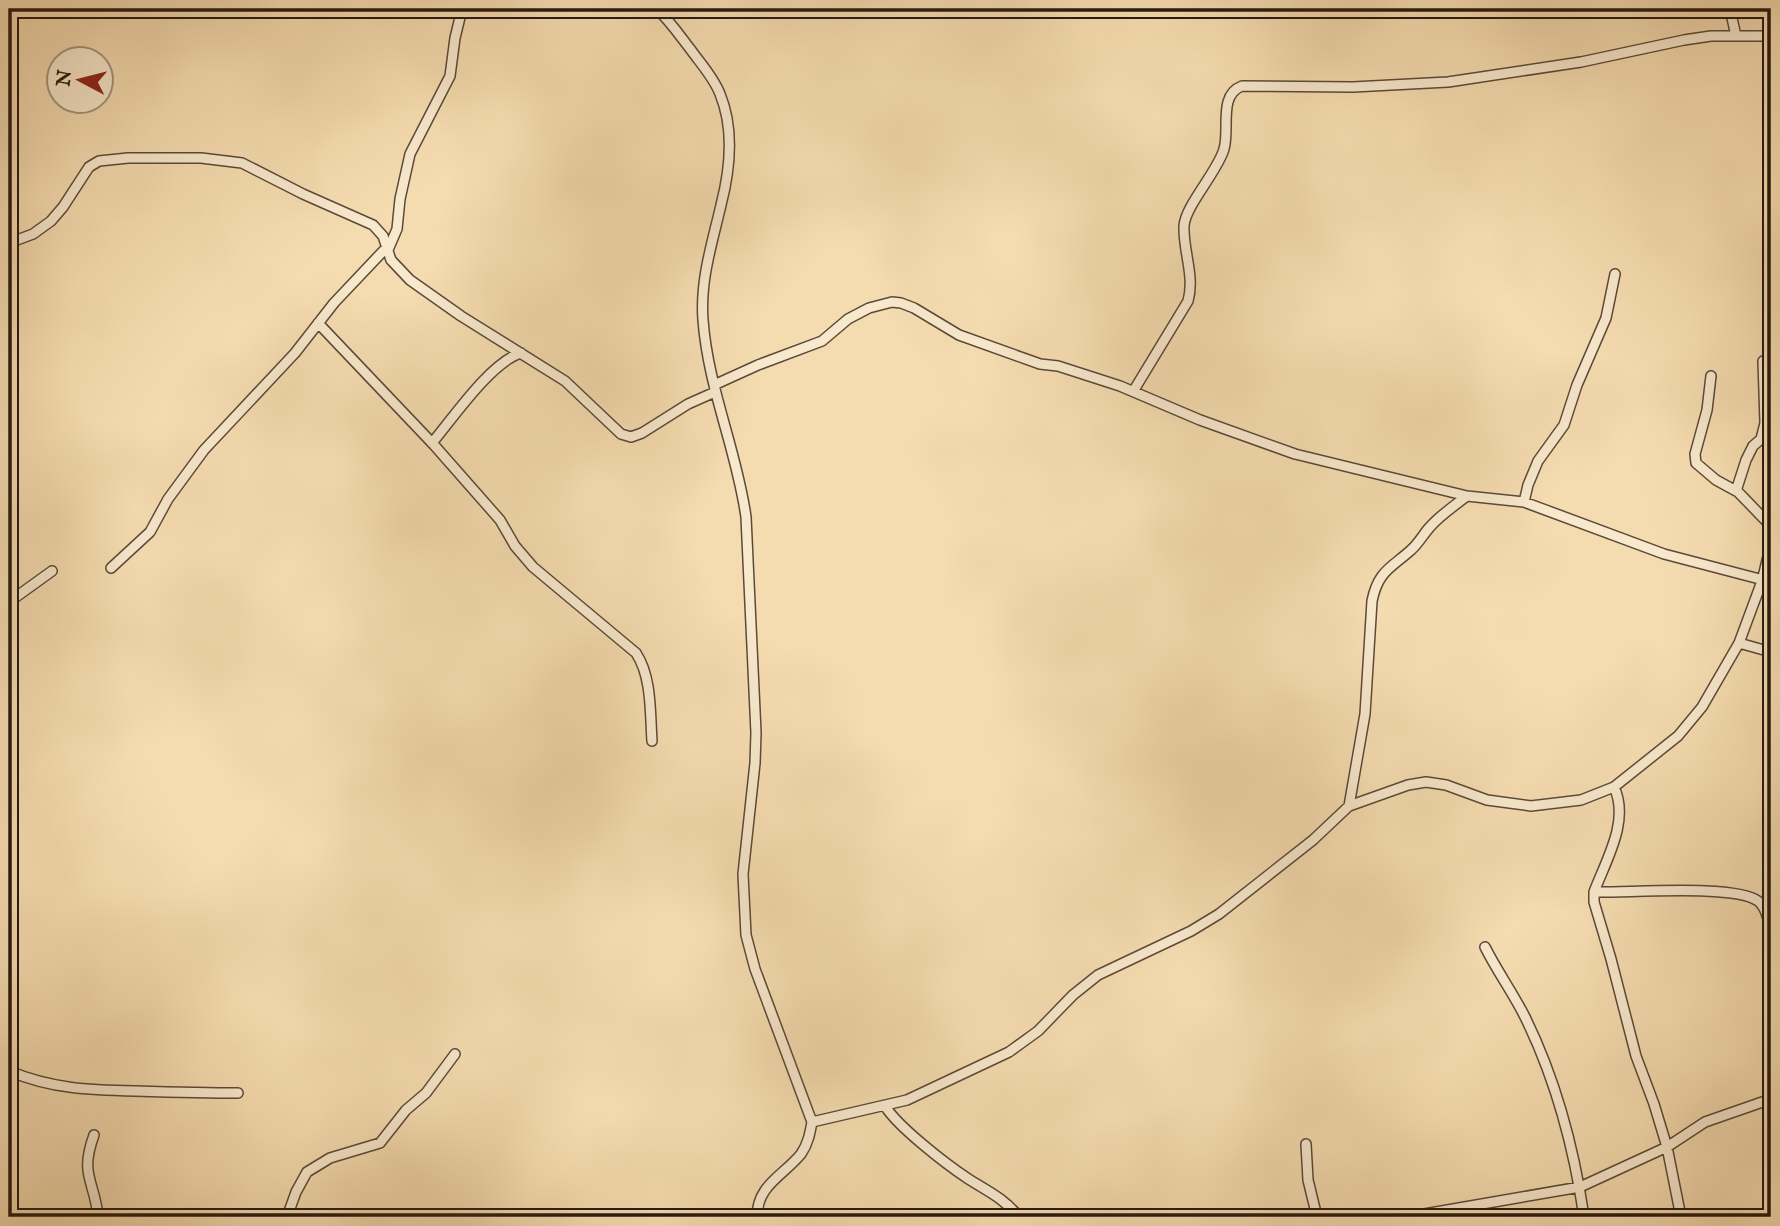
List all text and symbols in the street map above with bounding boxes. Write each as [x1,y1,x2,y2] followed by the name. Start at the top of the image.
[46,46,116,116] north arrow
[52,68,78,89] text: N

